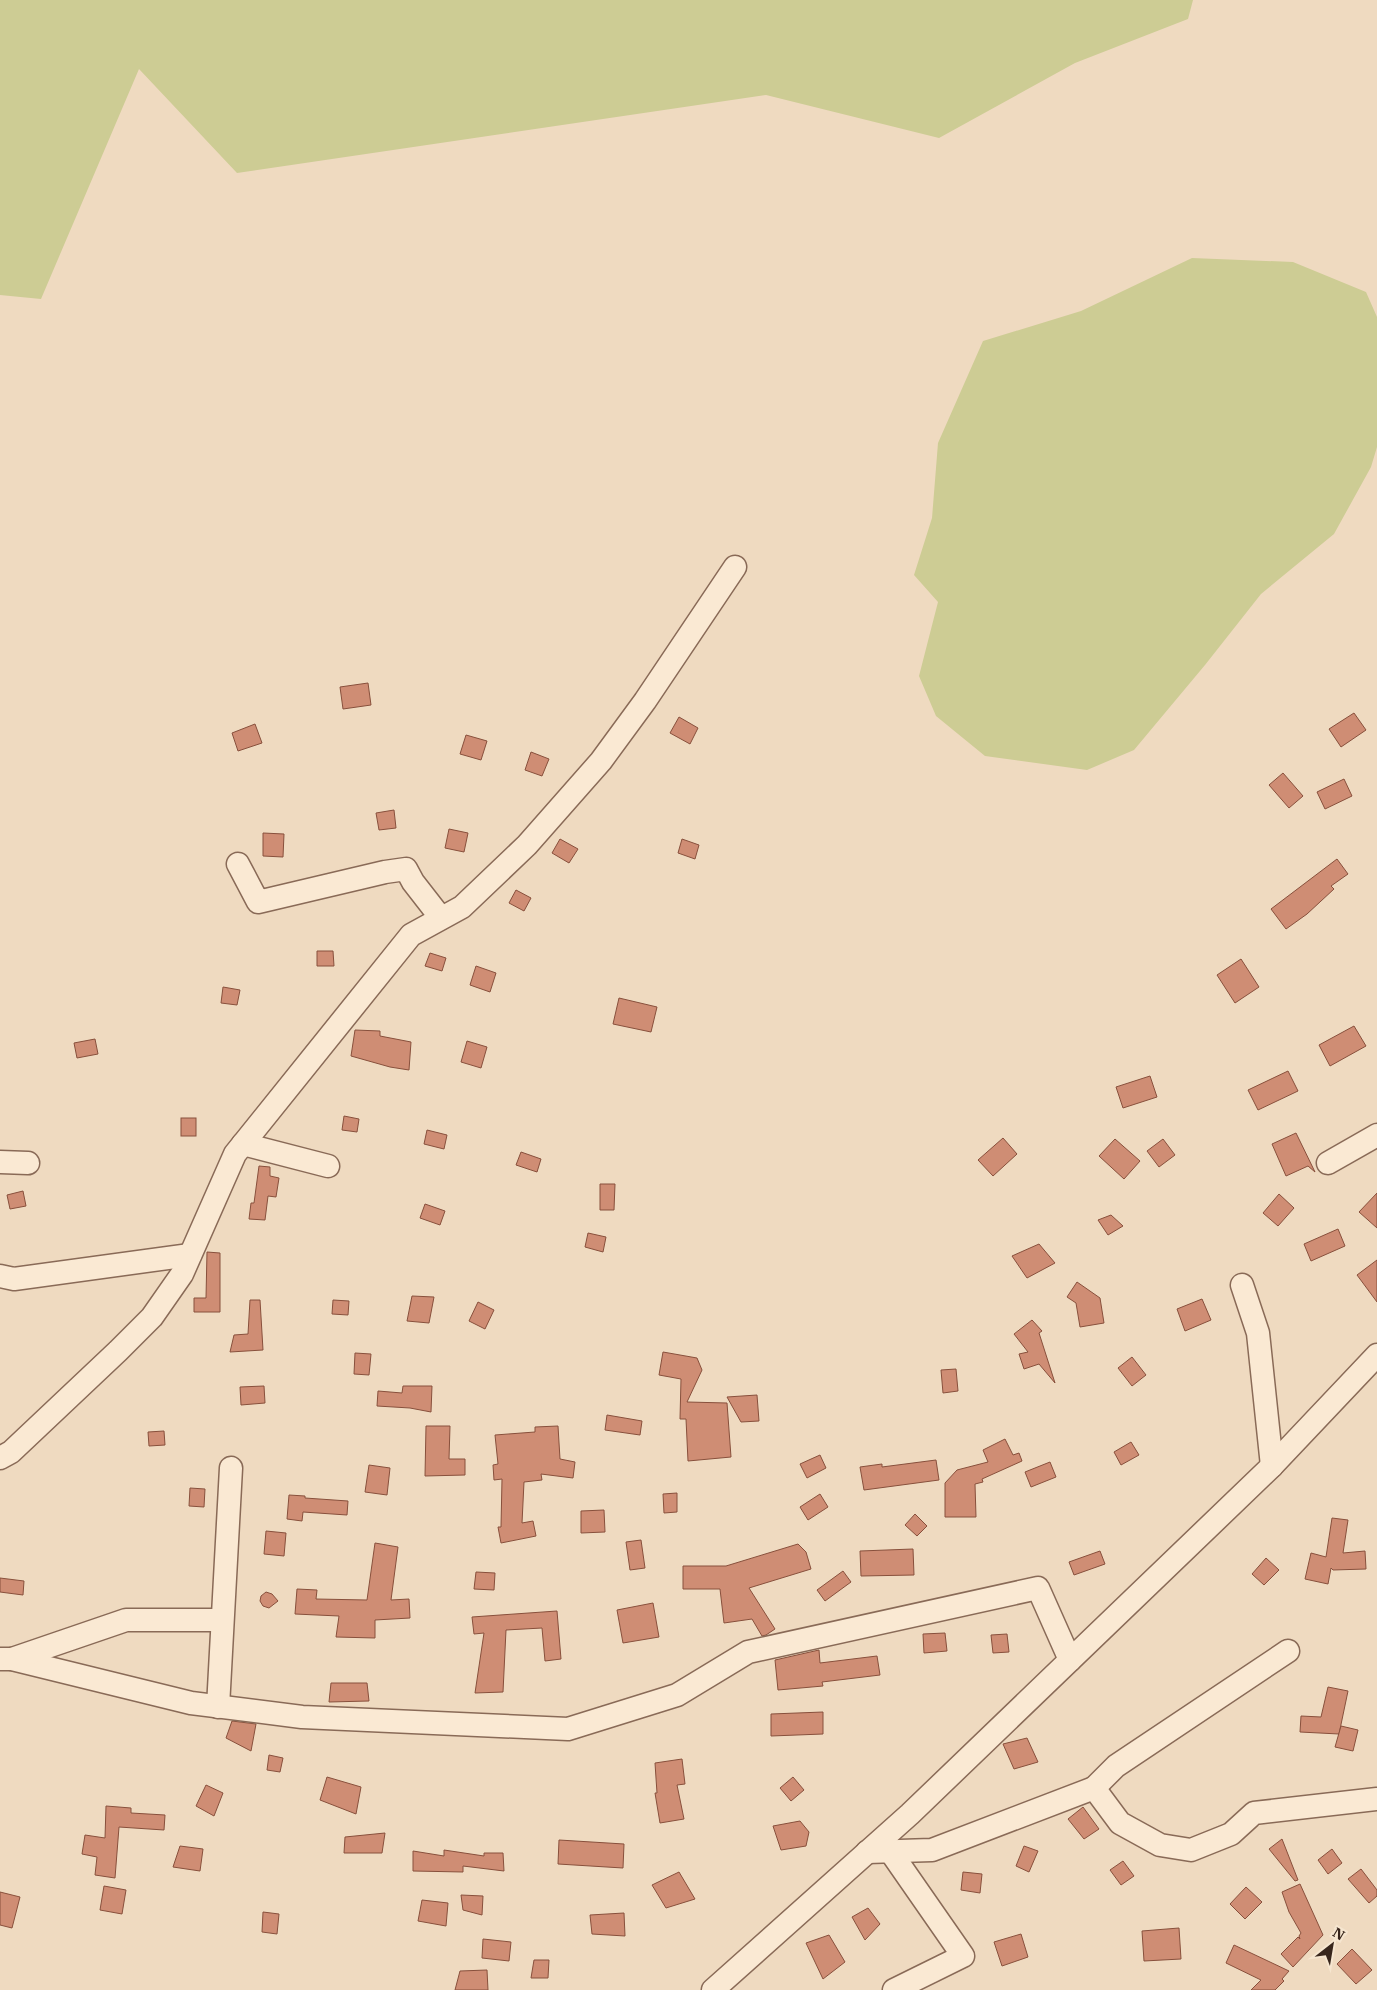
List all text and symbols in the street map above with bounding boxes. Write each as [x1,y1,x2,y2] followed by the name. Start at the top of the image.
[1307,1920,1357,1970] north arrow
[1329,1923,1348,1944] text: N

